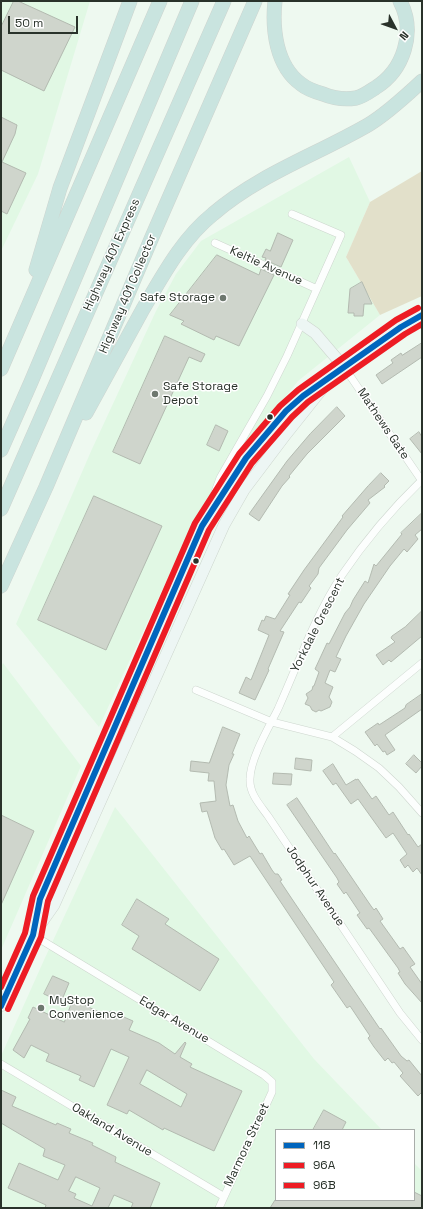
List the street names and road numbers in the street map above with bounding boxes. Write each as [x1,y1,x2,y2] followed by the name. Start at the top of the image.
[81,197,143,313] street label: Highway 401 Express
[96,232,160,356] street label: Highway 401 Collector
[227,244,305,288] street label: Keltie Avenue
[354,386,412,462] street label: Mathews Gate
[288,575,348,675] street label: Yorkdale Crescent
[283,843,347,929] street label: Jodphur Avenue
[136,993,212,1047] street label: Edgar Avenue
[69,1100,155,1160] street label: Oakland Avenue
[221,1101,273,1189] street label: Marmora Street

